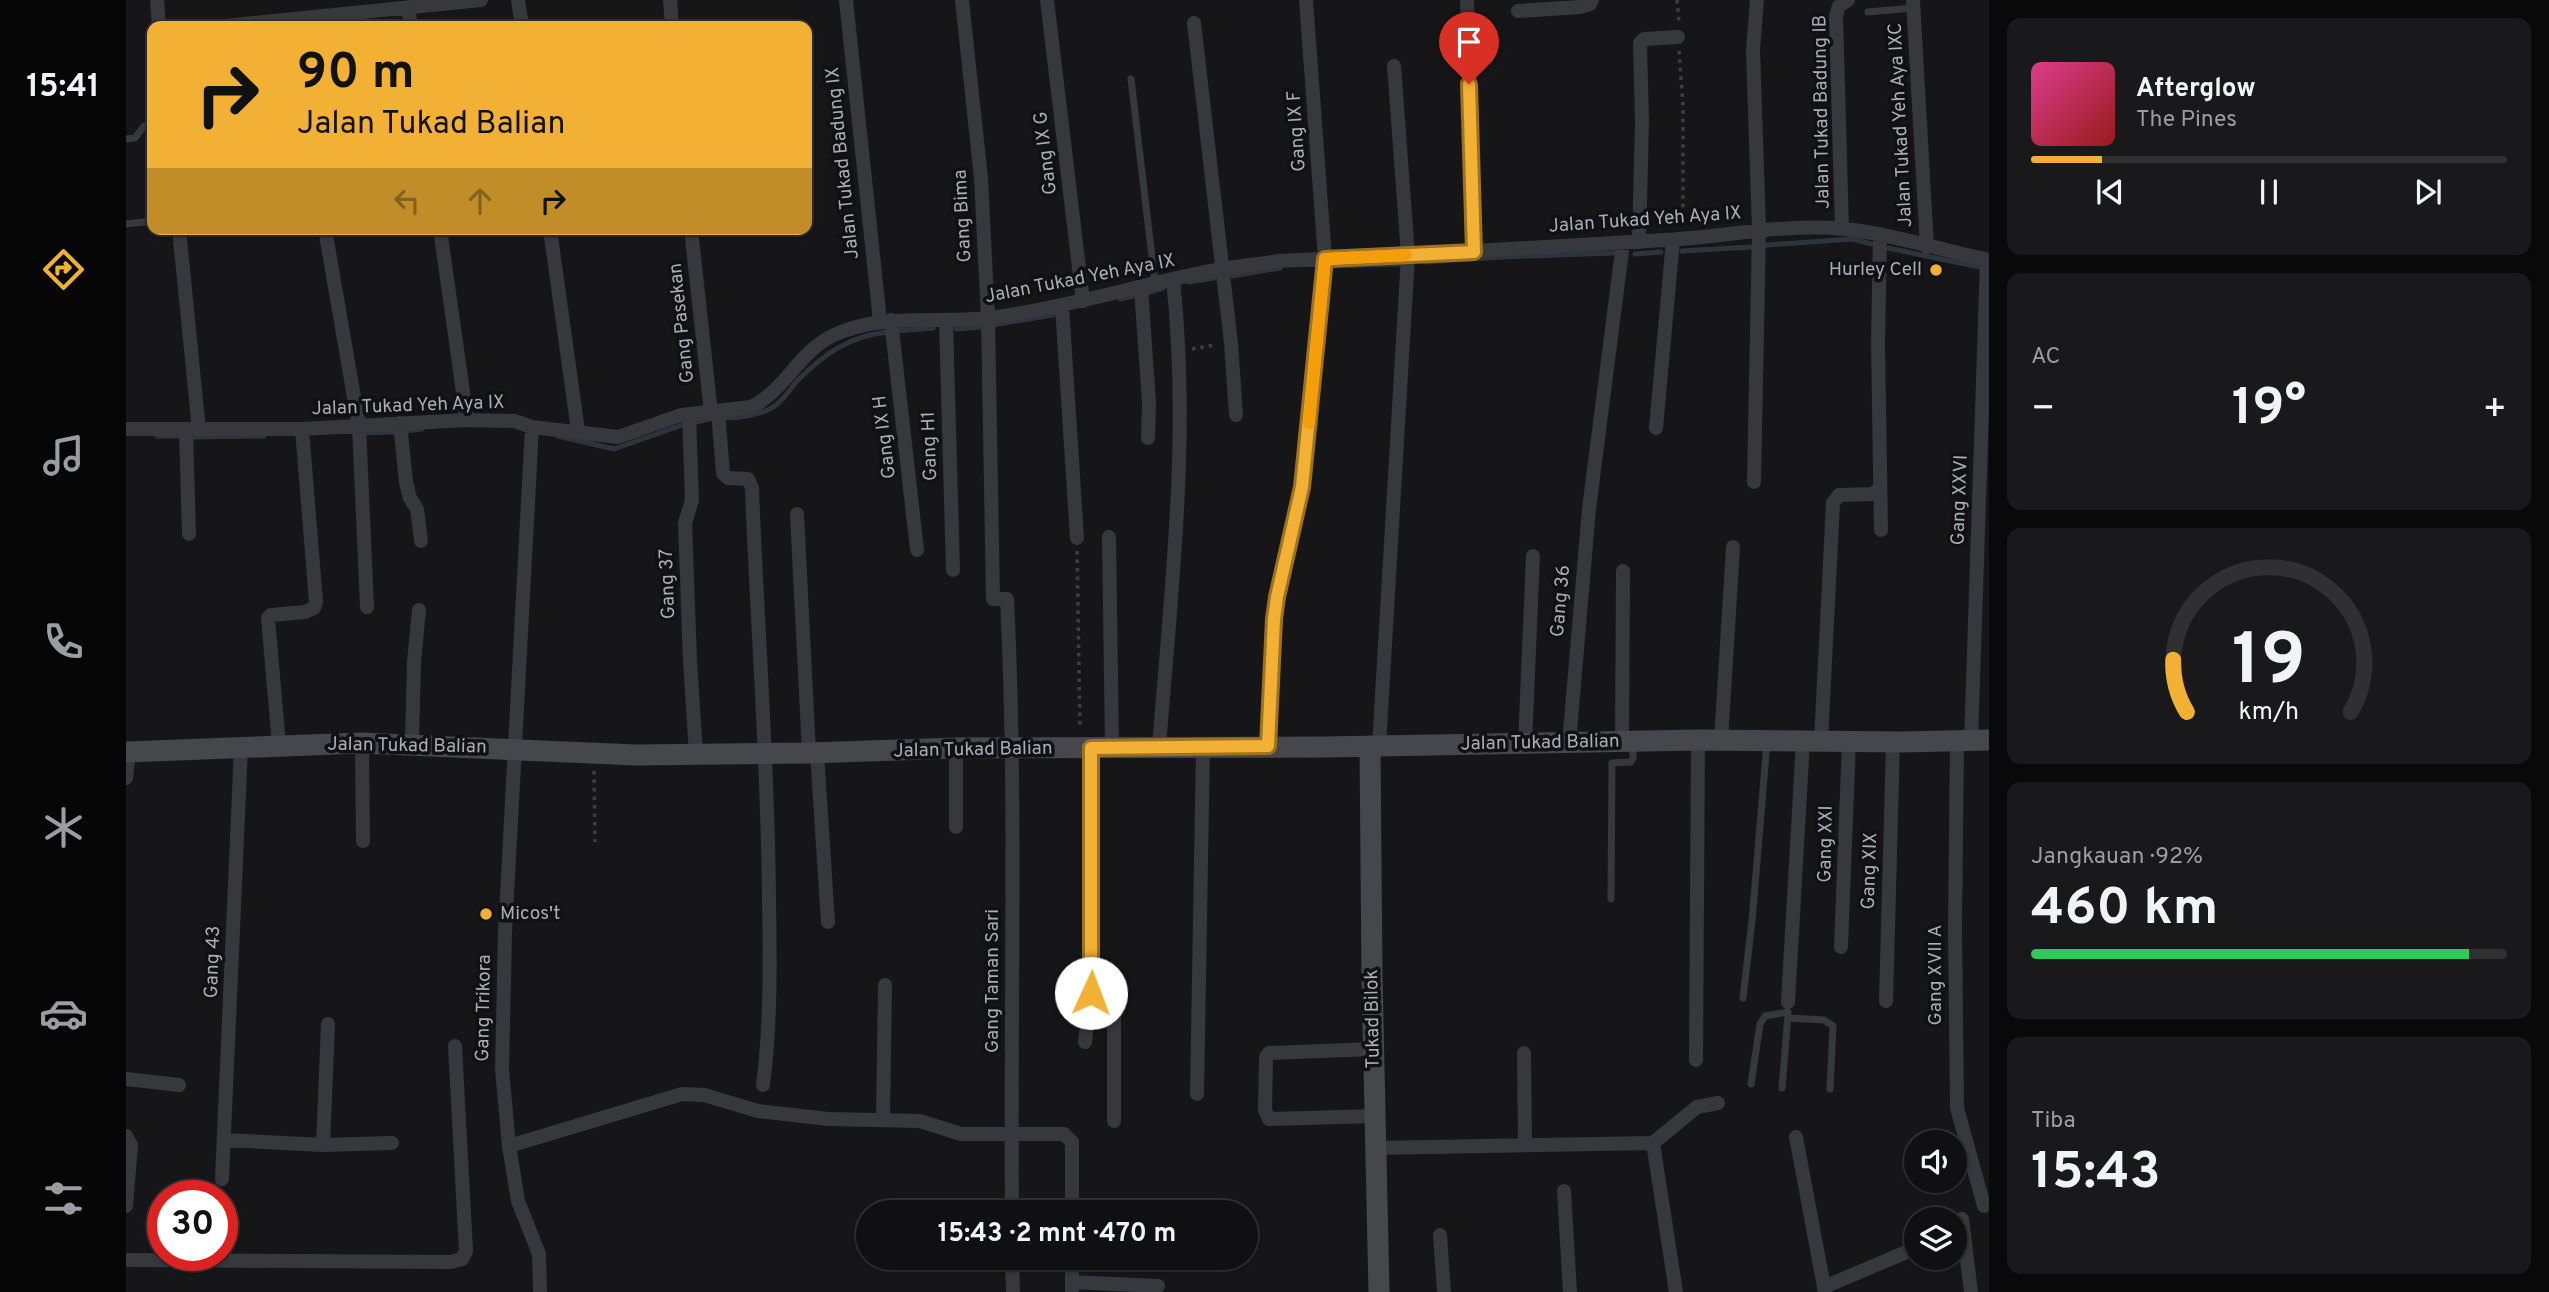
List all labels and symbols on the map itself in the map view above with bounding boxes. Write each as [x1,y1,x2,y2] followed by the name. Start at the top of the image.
[1439,12.0,1499,84] pin
[1808,15,1836,209] street label: Jalan Tukad Badung IB
[1884,22,1918,228] street label: Jalan Tukad Yeh Aya IXC
[821,66,865,260] street label: Jalan Tukad Badung IX
[1282,90,1312,172] street label: Gang IX F
[1029,110,1063,196] street label: Gang IX G
[949,169,977,263] street label: Gang Bima
[1548,201,1742,239] street label: Jalan Tukad Yeh Aya IX
[983,249,1177,309] street label: Jalan Tukad Yeh Aya IX
[1829,258,1922,282] place label: Hurley Cell
[664,262,700,384] street label: Gang Pasekan
[1928,262,1944,278] marker: Hurley Cell
[311,391,505,421] street label: Jalan Tukad Yeh Aya IX
[868,394,902,480] street label: Gang IX H
[917,411,943,481] street label: Gang H1
[1946,454,1974,546] street label: Gang XXVI
[655,548,681,620] street label: Gang 37
[1546,564,1576,638] street label: Gang 36
[1460,730,1620,756] street label: Jalan Tukad Balian
[327,733,487,759] street label: Jalan Tukad Balian
[893,737,1053,763] street label: Jalan Tukad Balian
[1813,805,1839,883] street label: Gang XXI
[1857,832,1883,910] street label: Gang XIX
[500,902,560,926] place label: Micos't
[478,906,494,922] marker: Micos't
[981,909,1005,1053] street label: Gang Taman Sari
[200,925,226,999] street label: Gang 43
[1924,925,1948,1025] street label: Gang XVII A
[471,954,497,1062] street label: Gang Trikora
[1054,956,1128,1030] position arrow
[1360,969,1386,1069] street label: Tukad Bilok
[147,1180,238,1271] speed limit sign: 30

